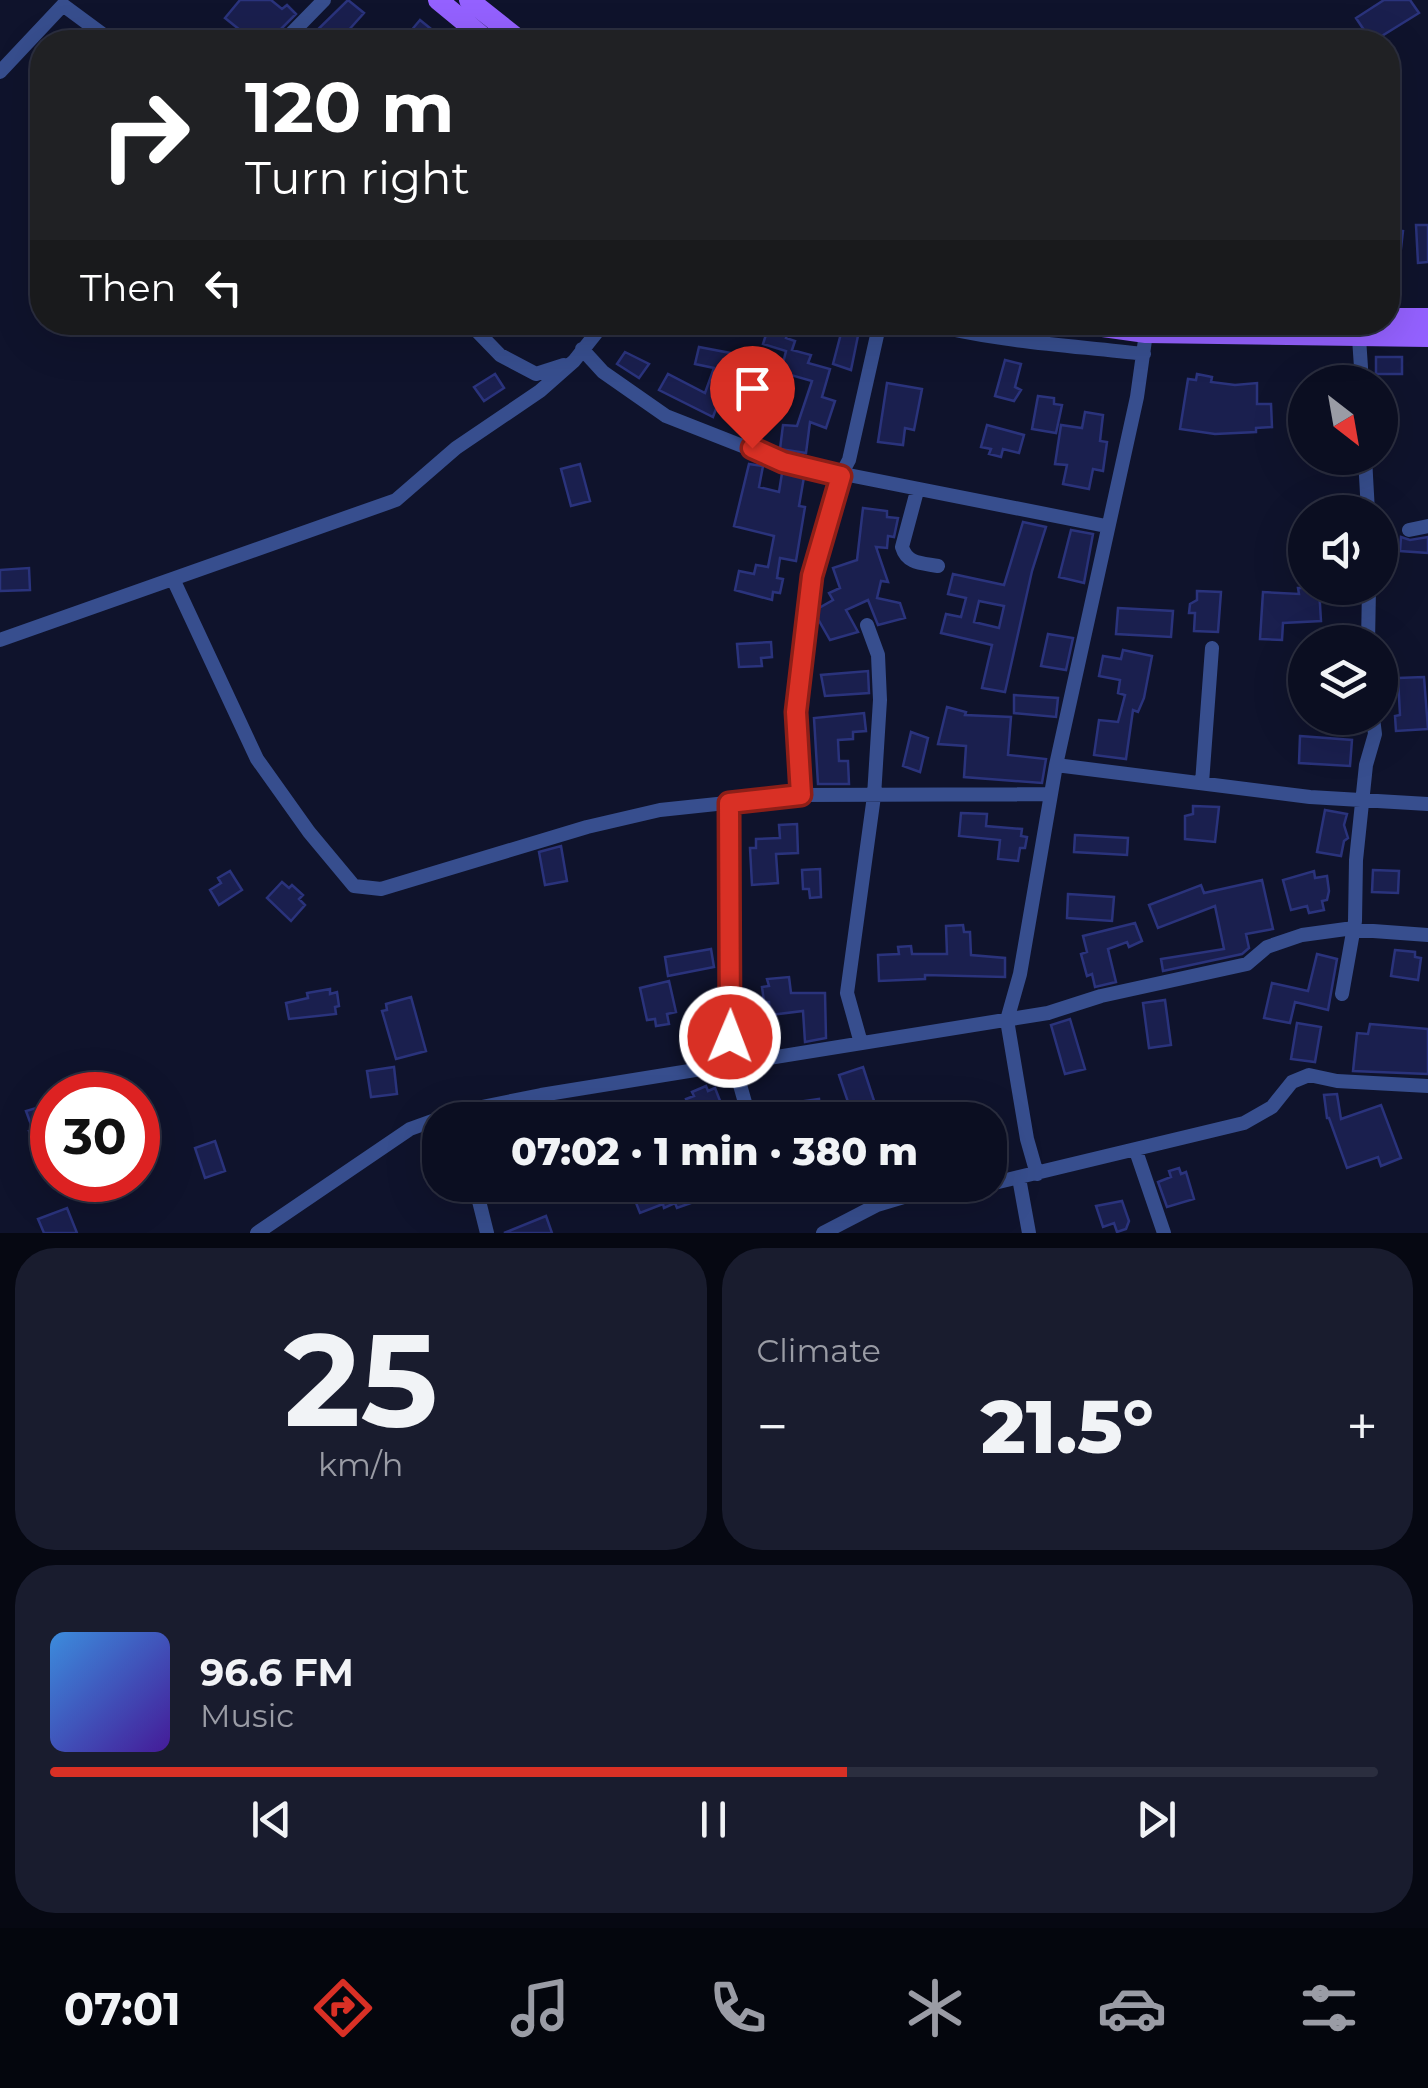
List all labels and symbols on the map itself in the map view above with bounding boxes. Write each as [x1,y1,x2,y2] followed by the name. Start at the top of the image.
[710,346,795,449] pin
[1288,365,1398,475] north arrow
[678,985,782,1089] position arrow
[30,1072,160,1202] speed limit sign: 30

